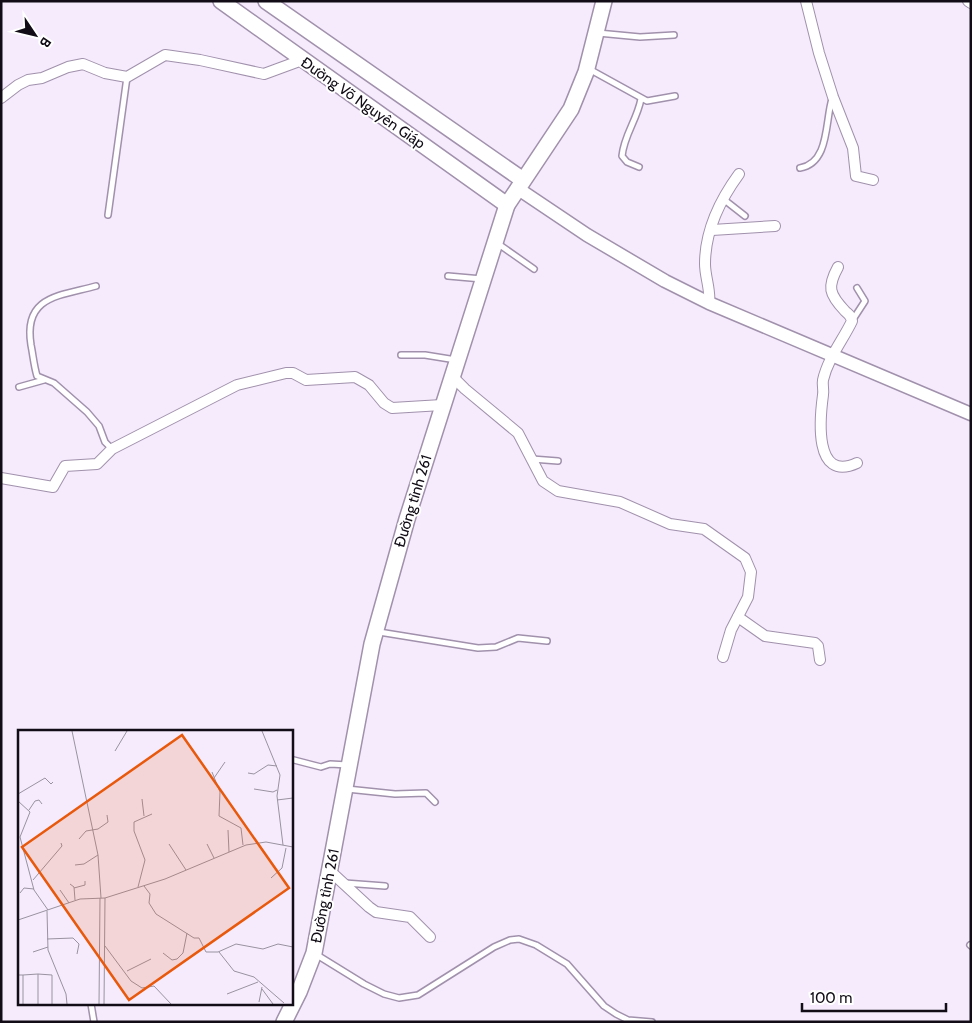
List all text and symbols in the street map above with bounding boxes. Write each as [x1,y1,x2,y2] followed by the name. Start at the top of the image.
[10,10,60,60] north arrow
[36,34,56,51] text: B
[297,53,429,153] street label: Đường Võ Nguyên Giáp
[390,453,436,549] street label: Đường tỉnh 261
[18,730,292,1006] inset map
[307,847,343,945] street label: Đường tỉnh 261
[802,980,946,1012] scale bar
[810,989,852,1007] text: 100 m

